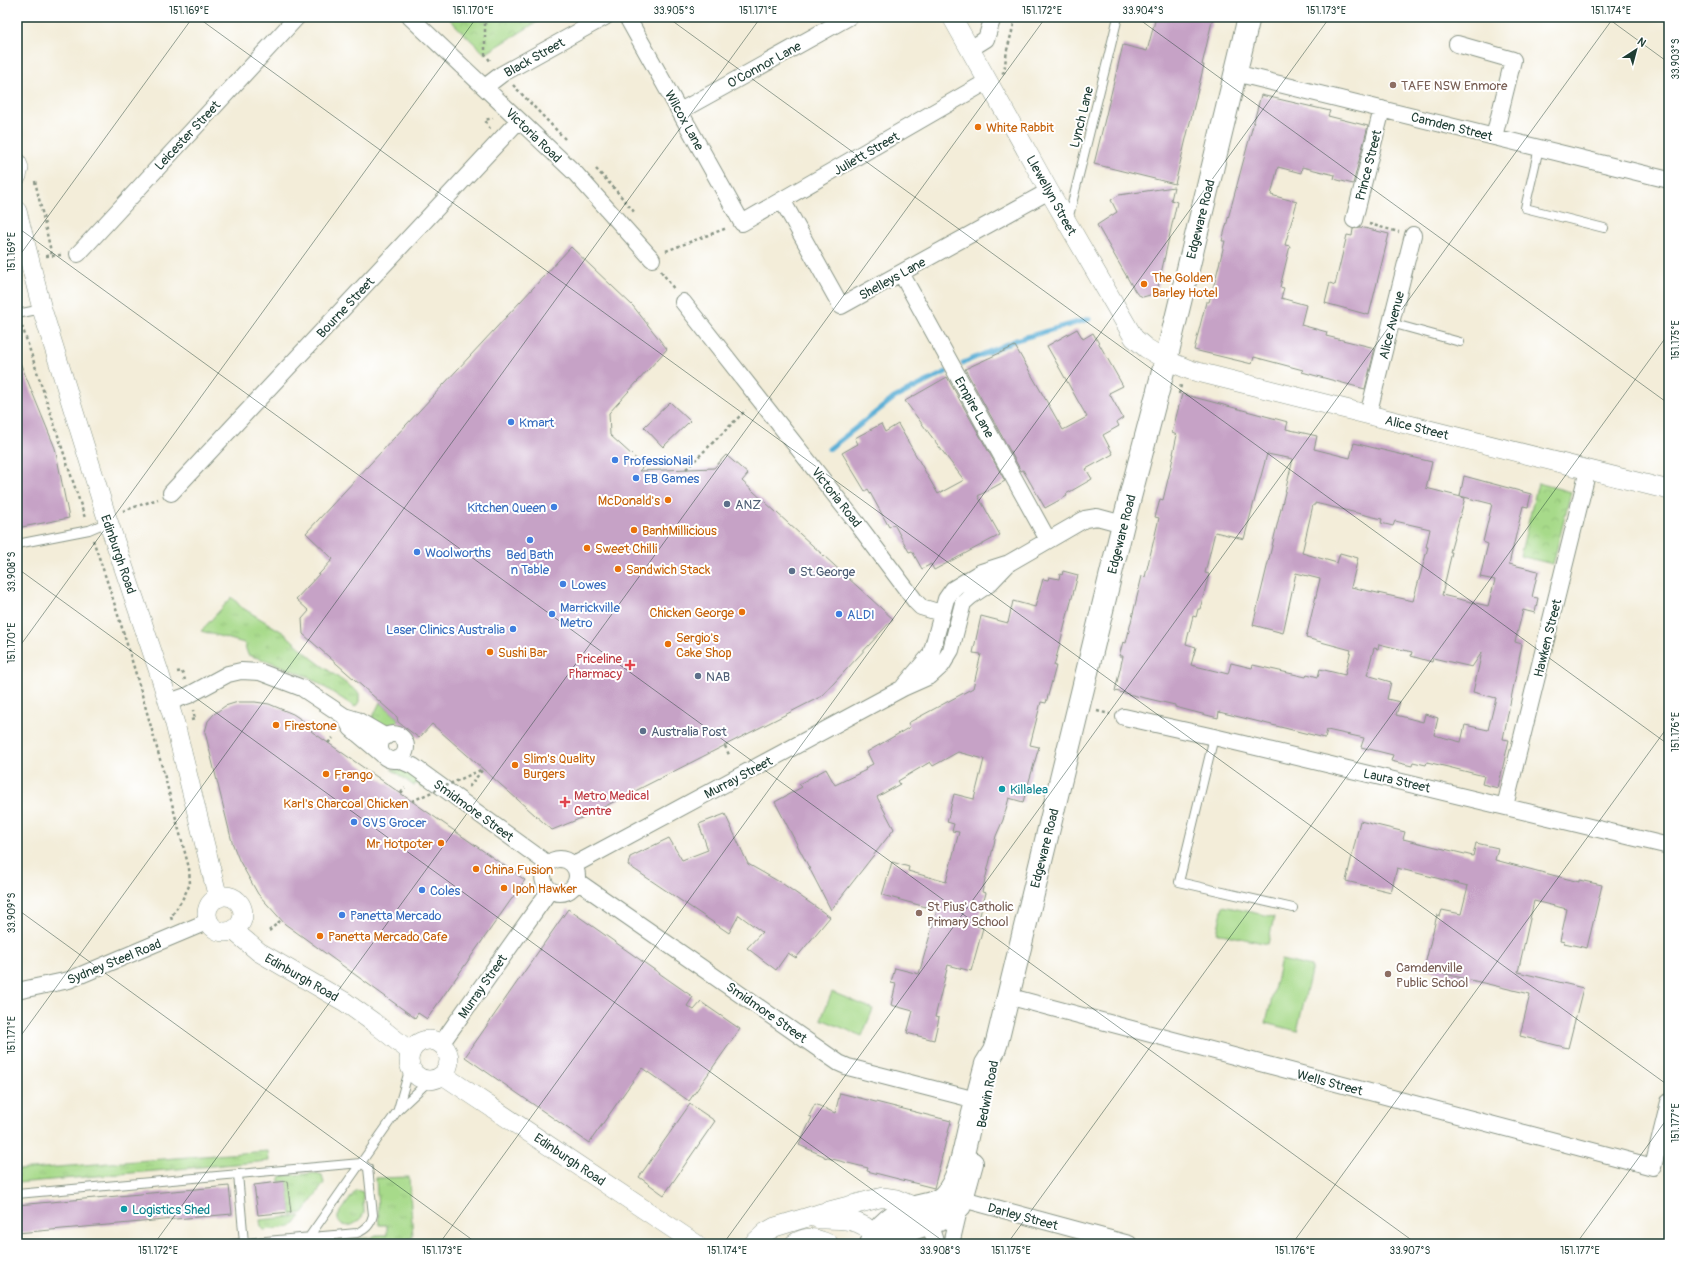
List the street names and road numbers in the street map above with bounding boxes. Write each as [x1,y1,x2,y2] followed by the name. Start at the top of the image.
[501,34,568,81] street label: Black Street
[725,38,805,92] street label: O'Connor Lane
[1067,84,1097,150] street label: Lynch Lane
[661,88,707,154] street label: Wilcox Lane
[151,97,225,174] street label: Leicester Street
[502,105,565,166] street label: Victoria Road
[1409,109,1495,145] street label: Camden Street
[831,128,903,179] street label: Juliett Street
[1352,128,1386,202] street label: Prince Street
[1023,153,1080,239] street label: Llewellyn Street
[1183,178,1219,261] street label: Edgeware Road
[856,254,929,304] street label: Shelleys Lane
[313,273,378,341] street label: Bourne Street
[1376,289,1408,361] street label: Alice Avenue
[951,374,998,441] street label: Empire Lane
[1383,412,1451,444] street label: Alice Street
[808,464,865,531] street label: Victoria Road
[1104,493,1140,576] street label: Edgeware Road
[97,513,139,596] street label: Edinburgh Road
[1531,597,1566,679] street label: Hawken Street
[702,753,776,803] street label: Murray Street
[1362,765,1433,797] street label: Laura Street
[430,776,517,846] street label: Smidmore Street
[1027,807,1063,890] street label: Edgeware Road
[65,936,164,988] street label: Sydney Steel Road
[262,950,341,1005] street label: Edinburgh Road
[455,951,511,1022] street label: Murray Street
[723,979,811,1047] street label: Smidmore Street
[974,1059,1002,1129] street label: Bedwin Road
[1295,1066,1365,1100] street label: Wells Street
[531,1130,608,1190] street label: Edinburgh Road
[986,1200,1060,1234] street label: Darley Street

